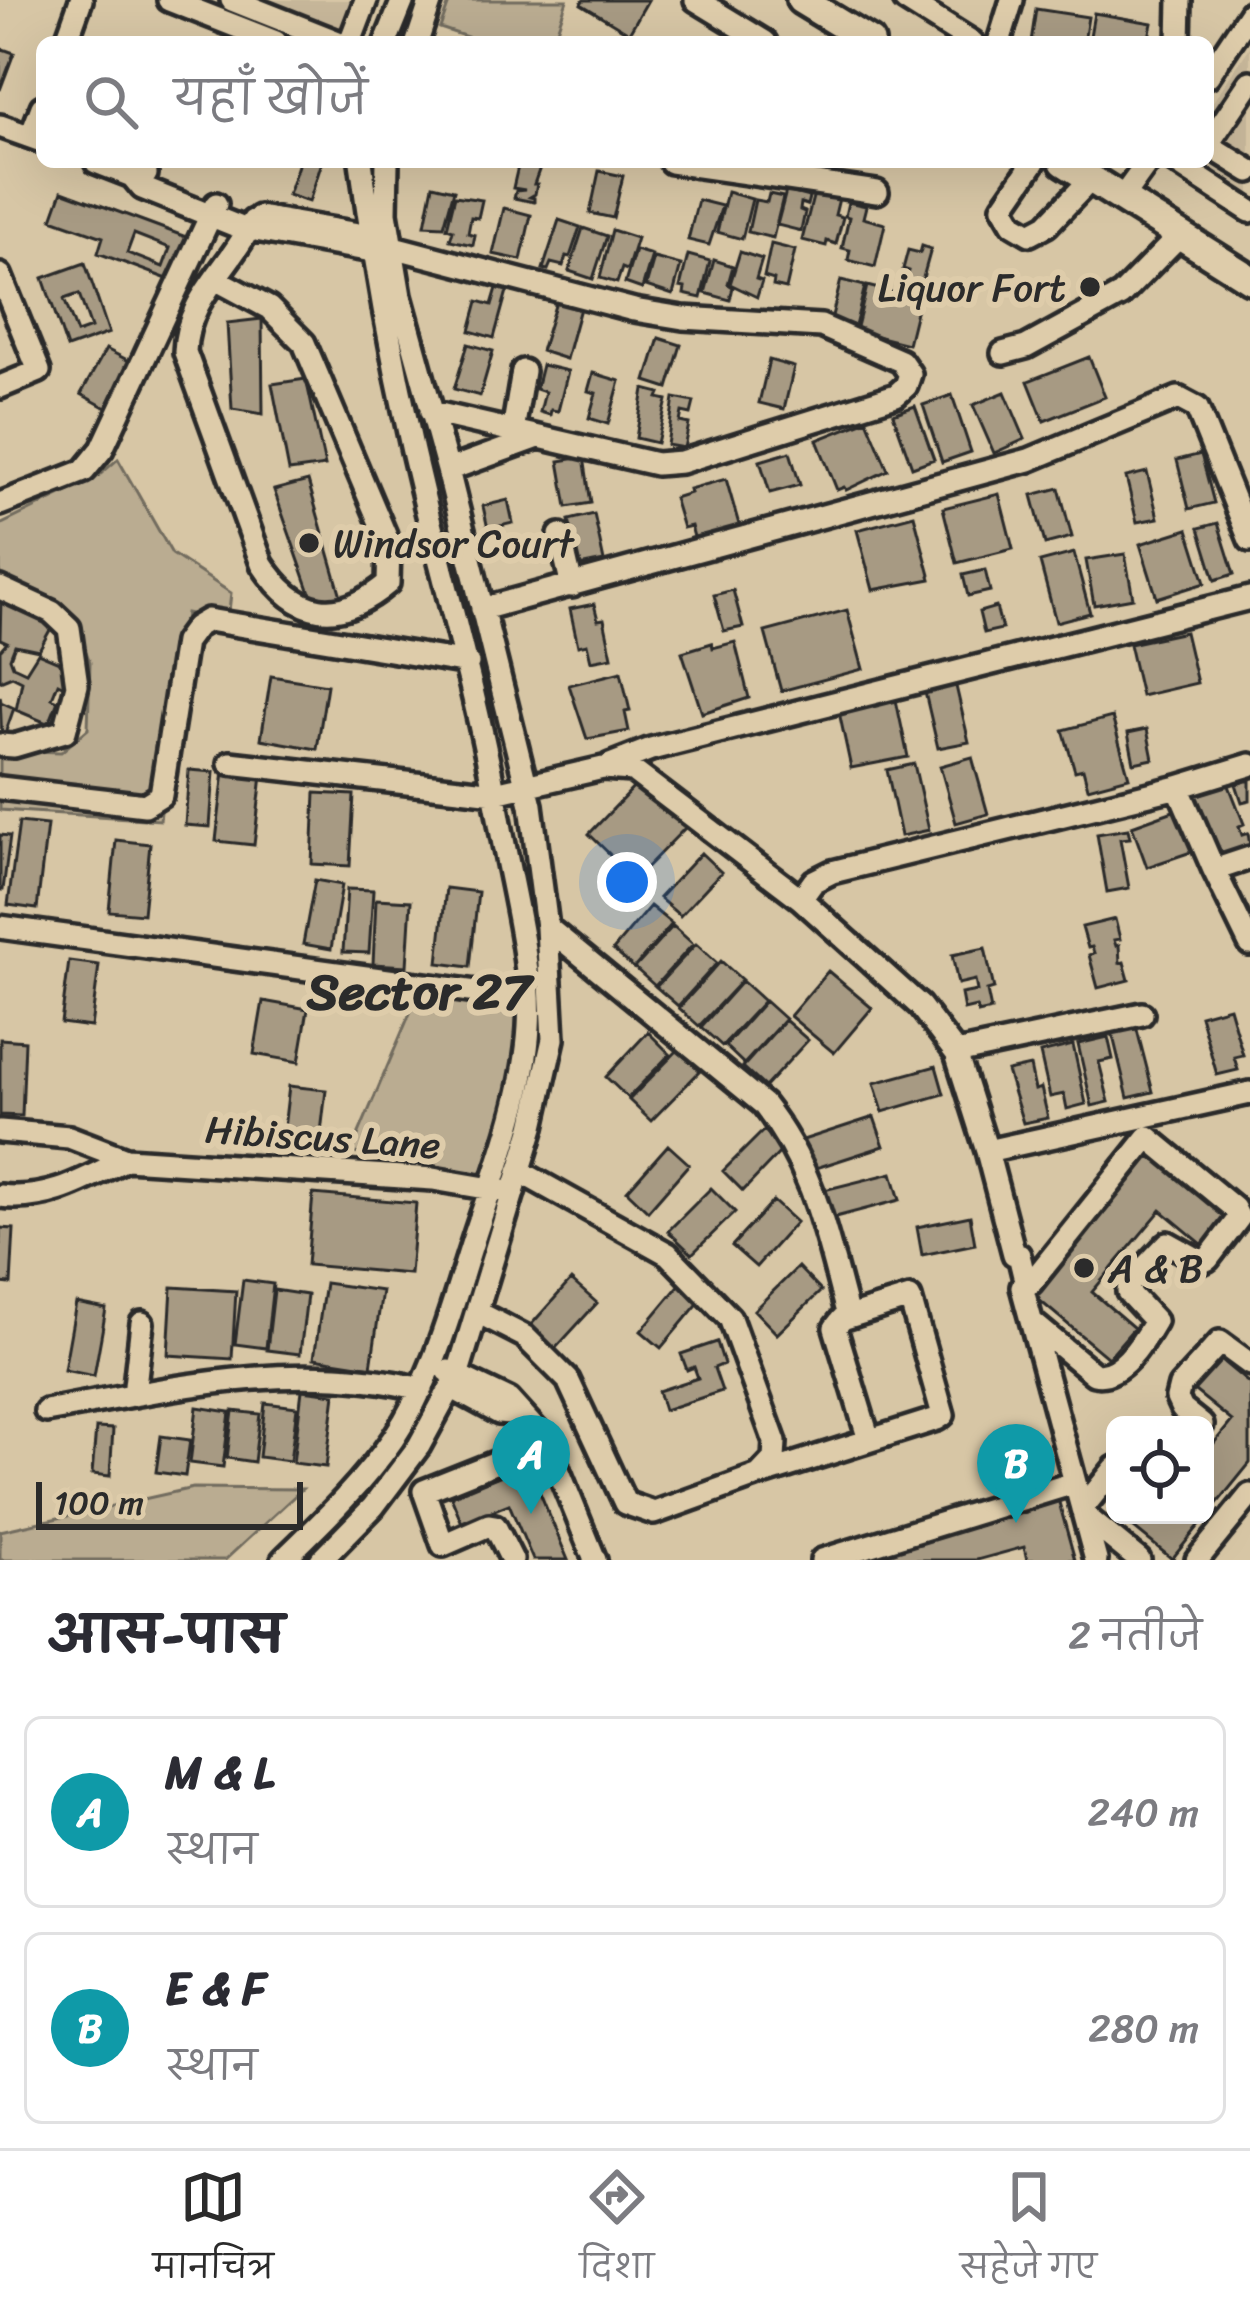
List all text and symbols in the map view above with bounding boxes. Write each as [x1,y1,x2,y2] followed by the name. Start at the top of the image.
[36,36,1214,168] search box
[174,59,368,139] text: यहाँ खोजें
[78,69,144,135] icon: search
[878,253,1066,322] place label: Liquor Fort
[1077,274,1103,300] marker: Liquor Fort
[333,509,575,578] place label: Windsor Court
[296,530,322,556] marker: Windsor Court
[597,852,657,912] your location
[306,947,535,1037] district label: Sector 27
[203,1094,443,1180] street label: Hibiscus Lane
[1107,1234,1203,1303] place label: A & B
[1071,1255,1097,1281] marker: A & B
[492,1415,570,1514] pin: A
[1106,1416,1214,1524] map controls
[1106,1416,1214,1524] button: locate
[977,1424,1055,1523] pin: B
[54,1474,144,1532] text: 100 m
[36,1476,303,1529] scale bar
[48,1590,284,1680] text: आस-पास
[1068,1601,1202,1670] text: 2 नतीजे
[165,1733,274,1813] text: M & L
[77,1778,103,1847] text: A
[1087,1778,1199,1847] text: 240 m
[165,1815,257,1884] text: स्थान
[165,1949,266,2029] text: E & F
[78,1994,102,2063] text: B
[1088,1994,1199,2063] text: 280 m
[165,2031,257,2100] text: स्थान
[153,2164,274,2303] tab: मानचित्र
[579,2164,654,2303] tab: दिशा
[960,2164,1097,2303] tab: सहेजे गए

